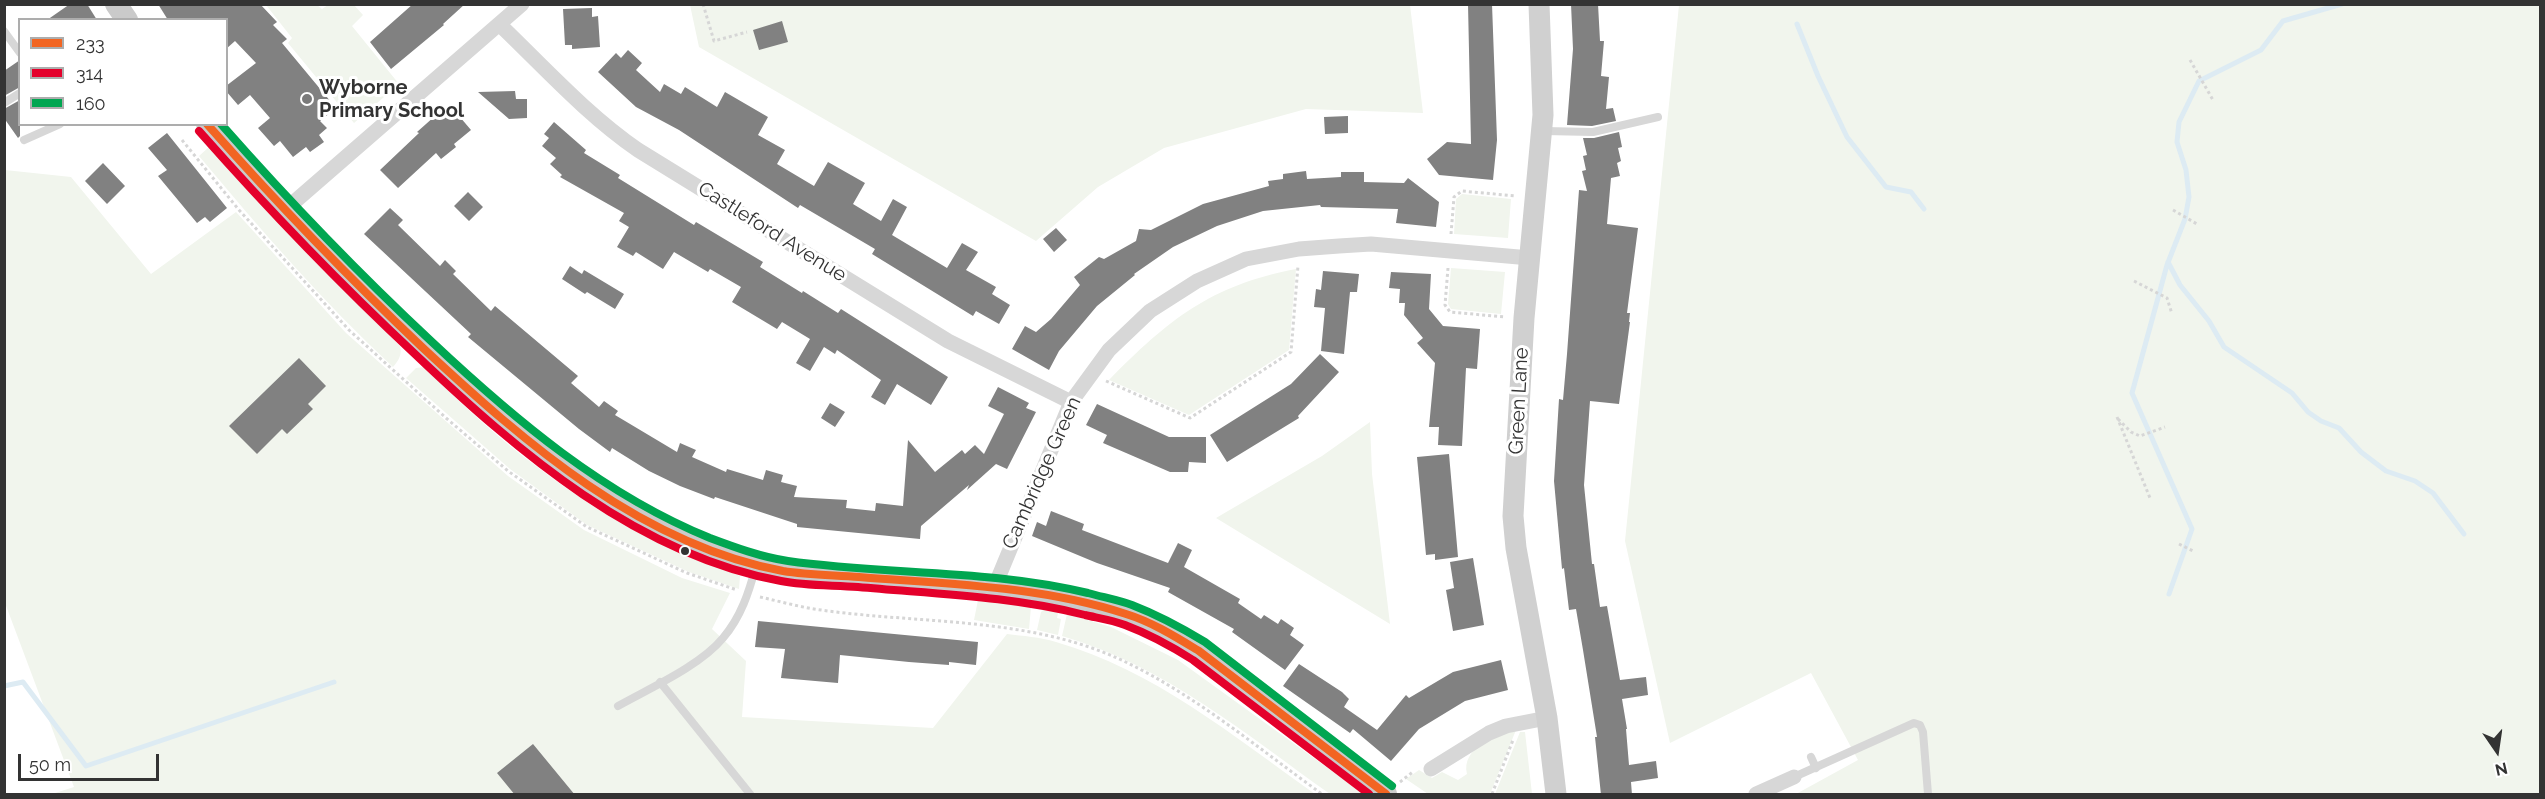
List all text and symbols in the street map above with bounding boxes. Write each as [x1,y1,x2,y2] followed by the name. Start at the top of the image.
[18,18,228,126] legend
[76,33,105,54] text: 233
[76,63,103,84] text: 314
[319,76,464,123] place label: Wyborne Primary School
[300,92,314,106] marker: Wyborne Primary School
[76,93,106,114] text: 160
[693,177,851,287] street label: Castleford Avenue
[1504,347,1534,455] street label: Green Lane
[998,393,1086,553] street label: Cambridge Green
[679,545,691,557] unlabelled marker
[2467,721,2527,781] north arrow
[21,742,162,780] scale bar
[29,754,71,775] text: 50 m
[2493,758,2509,780] text: N

